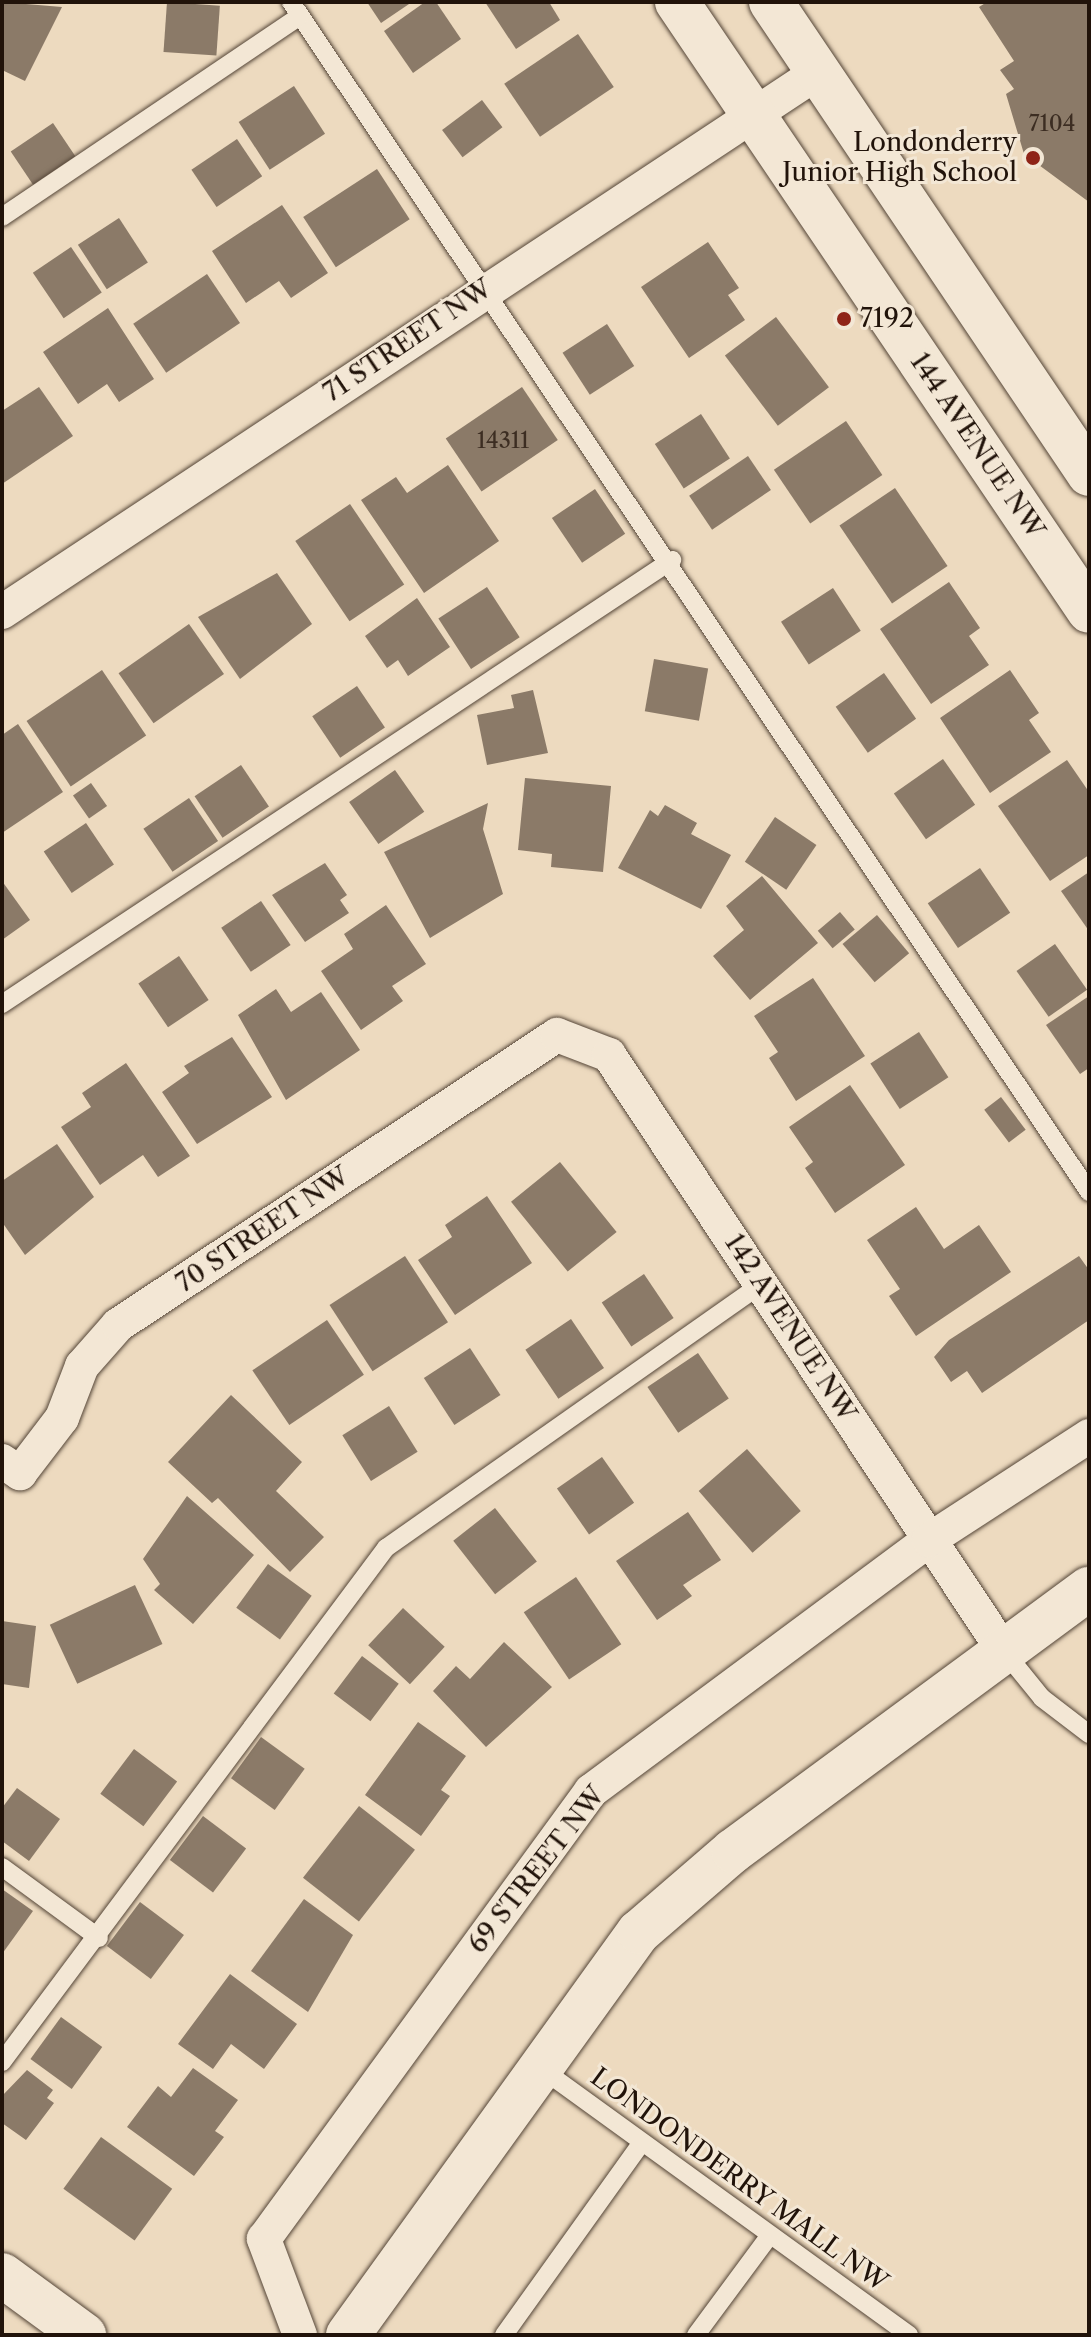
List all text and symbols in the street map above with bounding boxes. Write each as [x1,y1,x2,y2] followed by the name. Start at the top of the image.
[1029,111,1075,137] house number: 7104
[782,127,1017,188] place label: Londonderry Junior High School
[1024,149,1042,167] marker: Londonderry Junior High School
[318,273,498,409] street label: 71 STREET NW
[860,303,914,335] place label: 7192
[835,310,853,328] marker: 7192
[903,347,1051,545] street label: 144 AVENUE NW
[477,428,529,454] house number: 14311
[170,1160,356,1300] street label: 70 STREET NW
[718,1228,862,1428] street label: 142 AVENUE NW
[462,1780,612,1960] street label: 69 STREET NW
[584,2061,894,2299] street label: LONDONDERRY MALL NW

